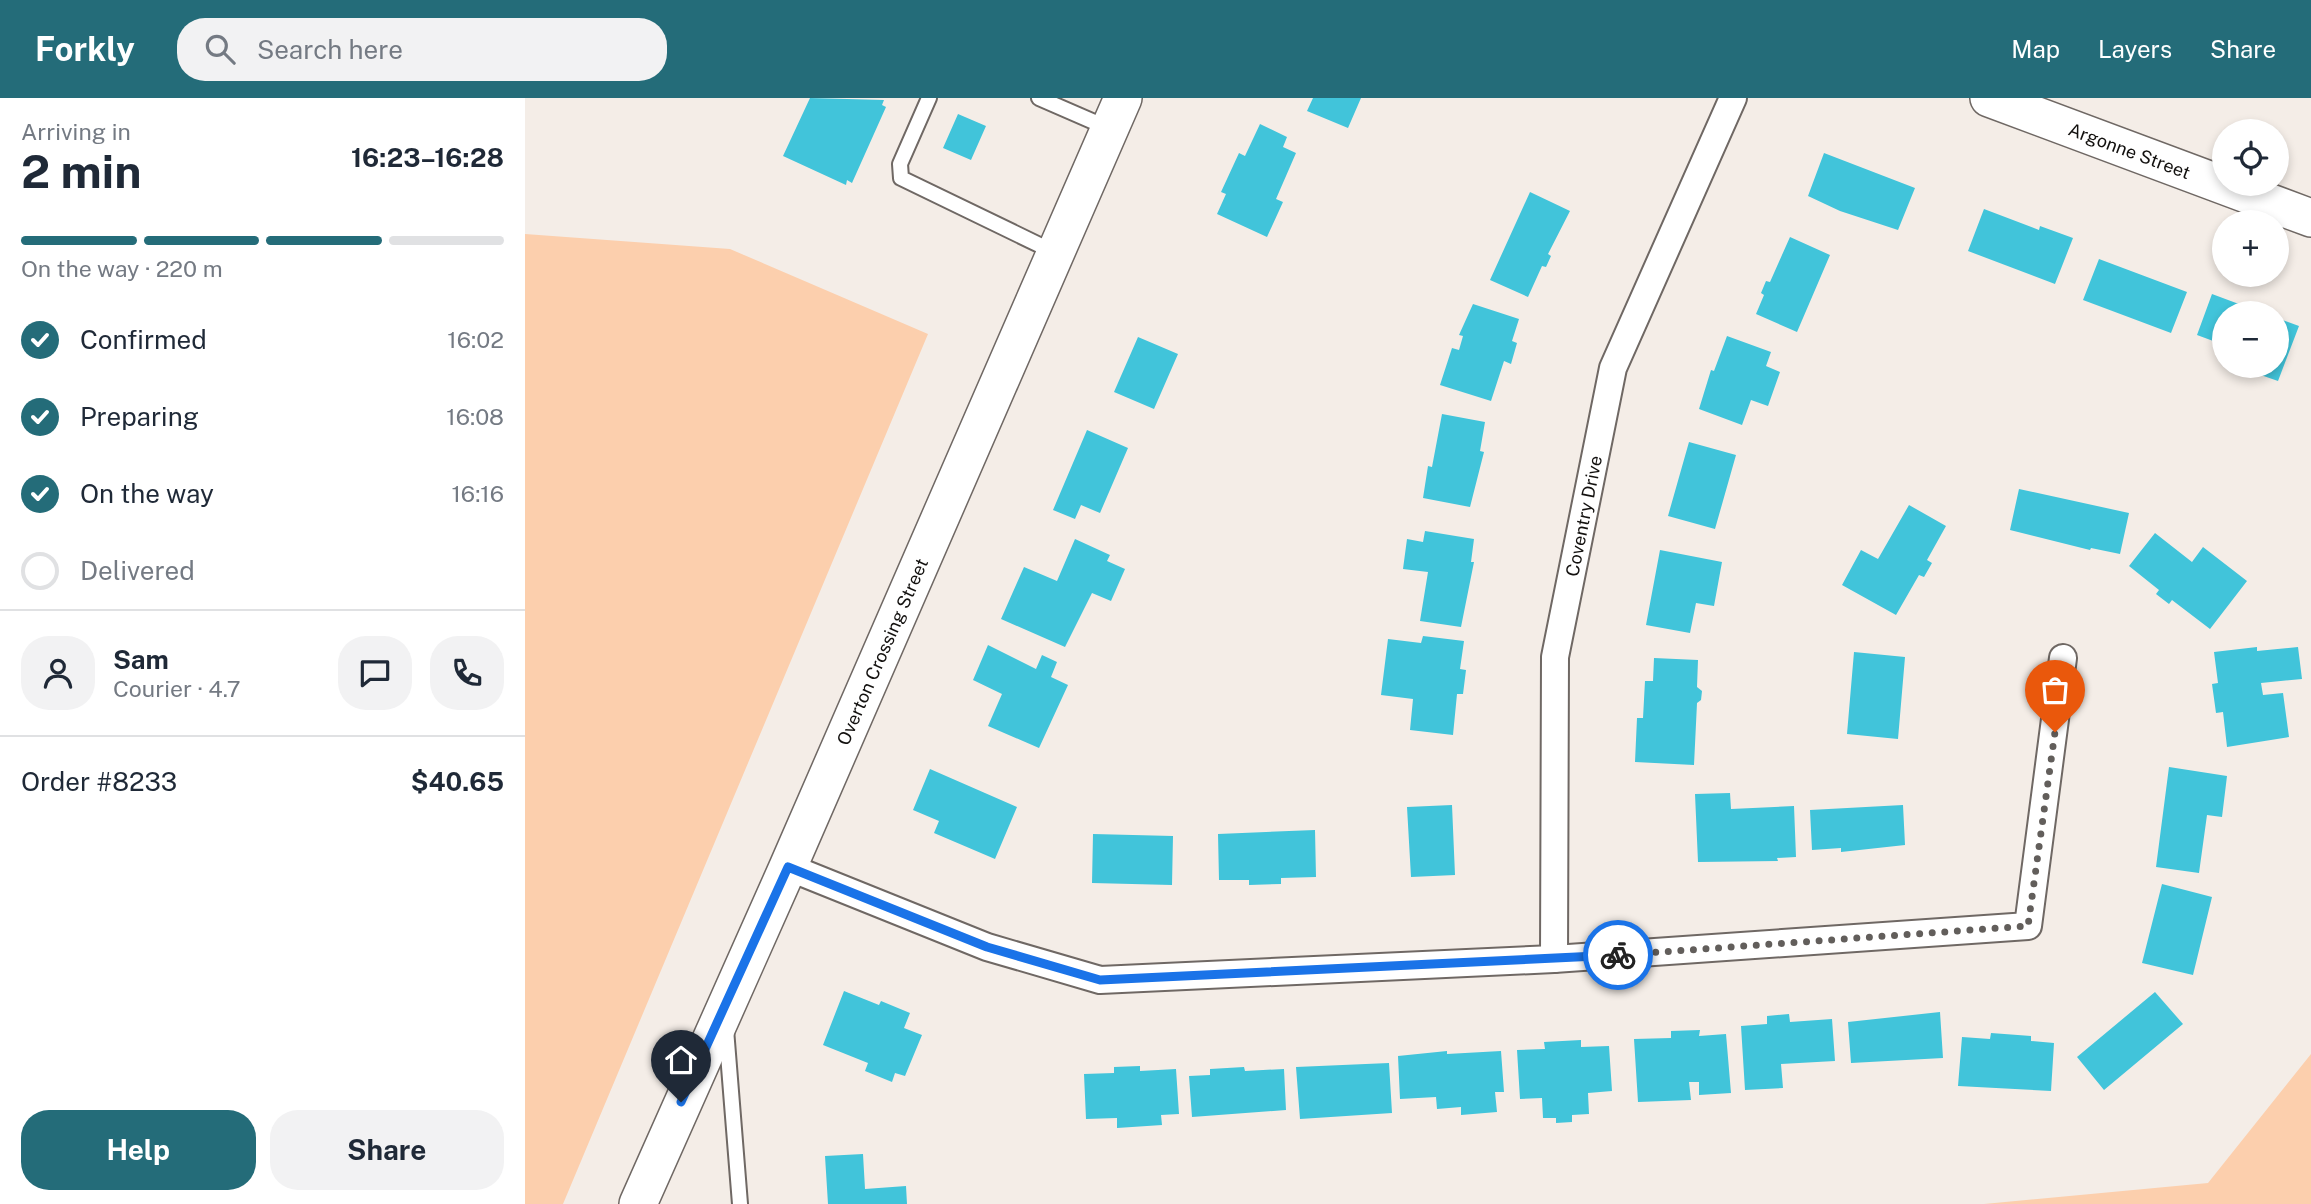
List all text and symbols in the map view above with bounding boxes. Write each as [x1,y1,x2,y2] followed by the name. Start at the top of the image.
[177,18,667,81] search box
[35,30,135,68] text: Forkly
[201,30,239,68] icon: search
[257,34,403,65] text: Search here
[2011,35,2060,63] text: Map
[2098,35,2172,63] text: Layers
[2210,35,2276,63] text: Share
[21,118,131,145] text: Arriving in
[2066,118,2193,183] street label: Argonne Street
[2212,119,2289,378] map controls
[2212,119,2289,196] button: locate
[351,142,504,173] text: 16:23–16:28
[21,144,141,198] text: 2 min
[2212,210,2289,287] button: +
[21,255,223,282] text: On the way · 220 m
[2212,301,2289,378] button: −
[21,321,59,359] icon: check
[80,324,207,355] text: Confirmed
[447,326,504,353] text: 16:02
[21,398,59,436] icon: check
[80,401,199,432] text: Preparing
[446,403,504,430] text: 16:08
[1561,454,1606,578] street label: Coventry Drive
[21,475,59,513] icon: check
[80,478,214,509] text: On the way
[451,480,504,507] text: 16:16
[80,555,195,586] text: Delivered
[832,555,932,748] street label: Overton Crossing Street
[21,636,95,710] button: person
[338,636,412,710] button: chat
[430,636,504,710] button: phone
[113,644,169,675] text: Sam
[2025,660,2085,732] pin
[2036,671,2074,709] icon: bag
[113,675,241,702] text: Courier · 4.7
[21,766,177,797] text: Order #8233
[411,766,504,797] text: $40.65
[1583,920,1653,990] courier
[1599,936,1637,974] icon: bike
[651,1030,711,1102] pin
[662,1041,700,1079] icon: home
[21,1110,256,1190] button: Help
[270,1110,504,1190] button: Share

